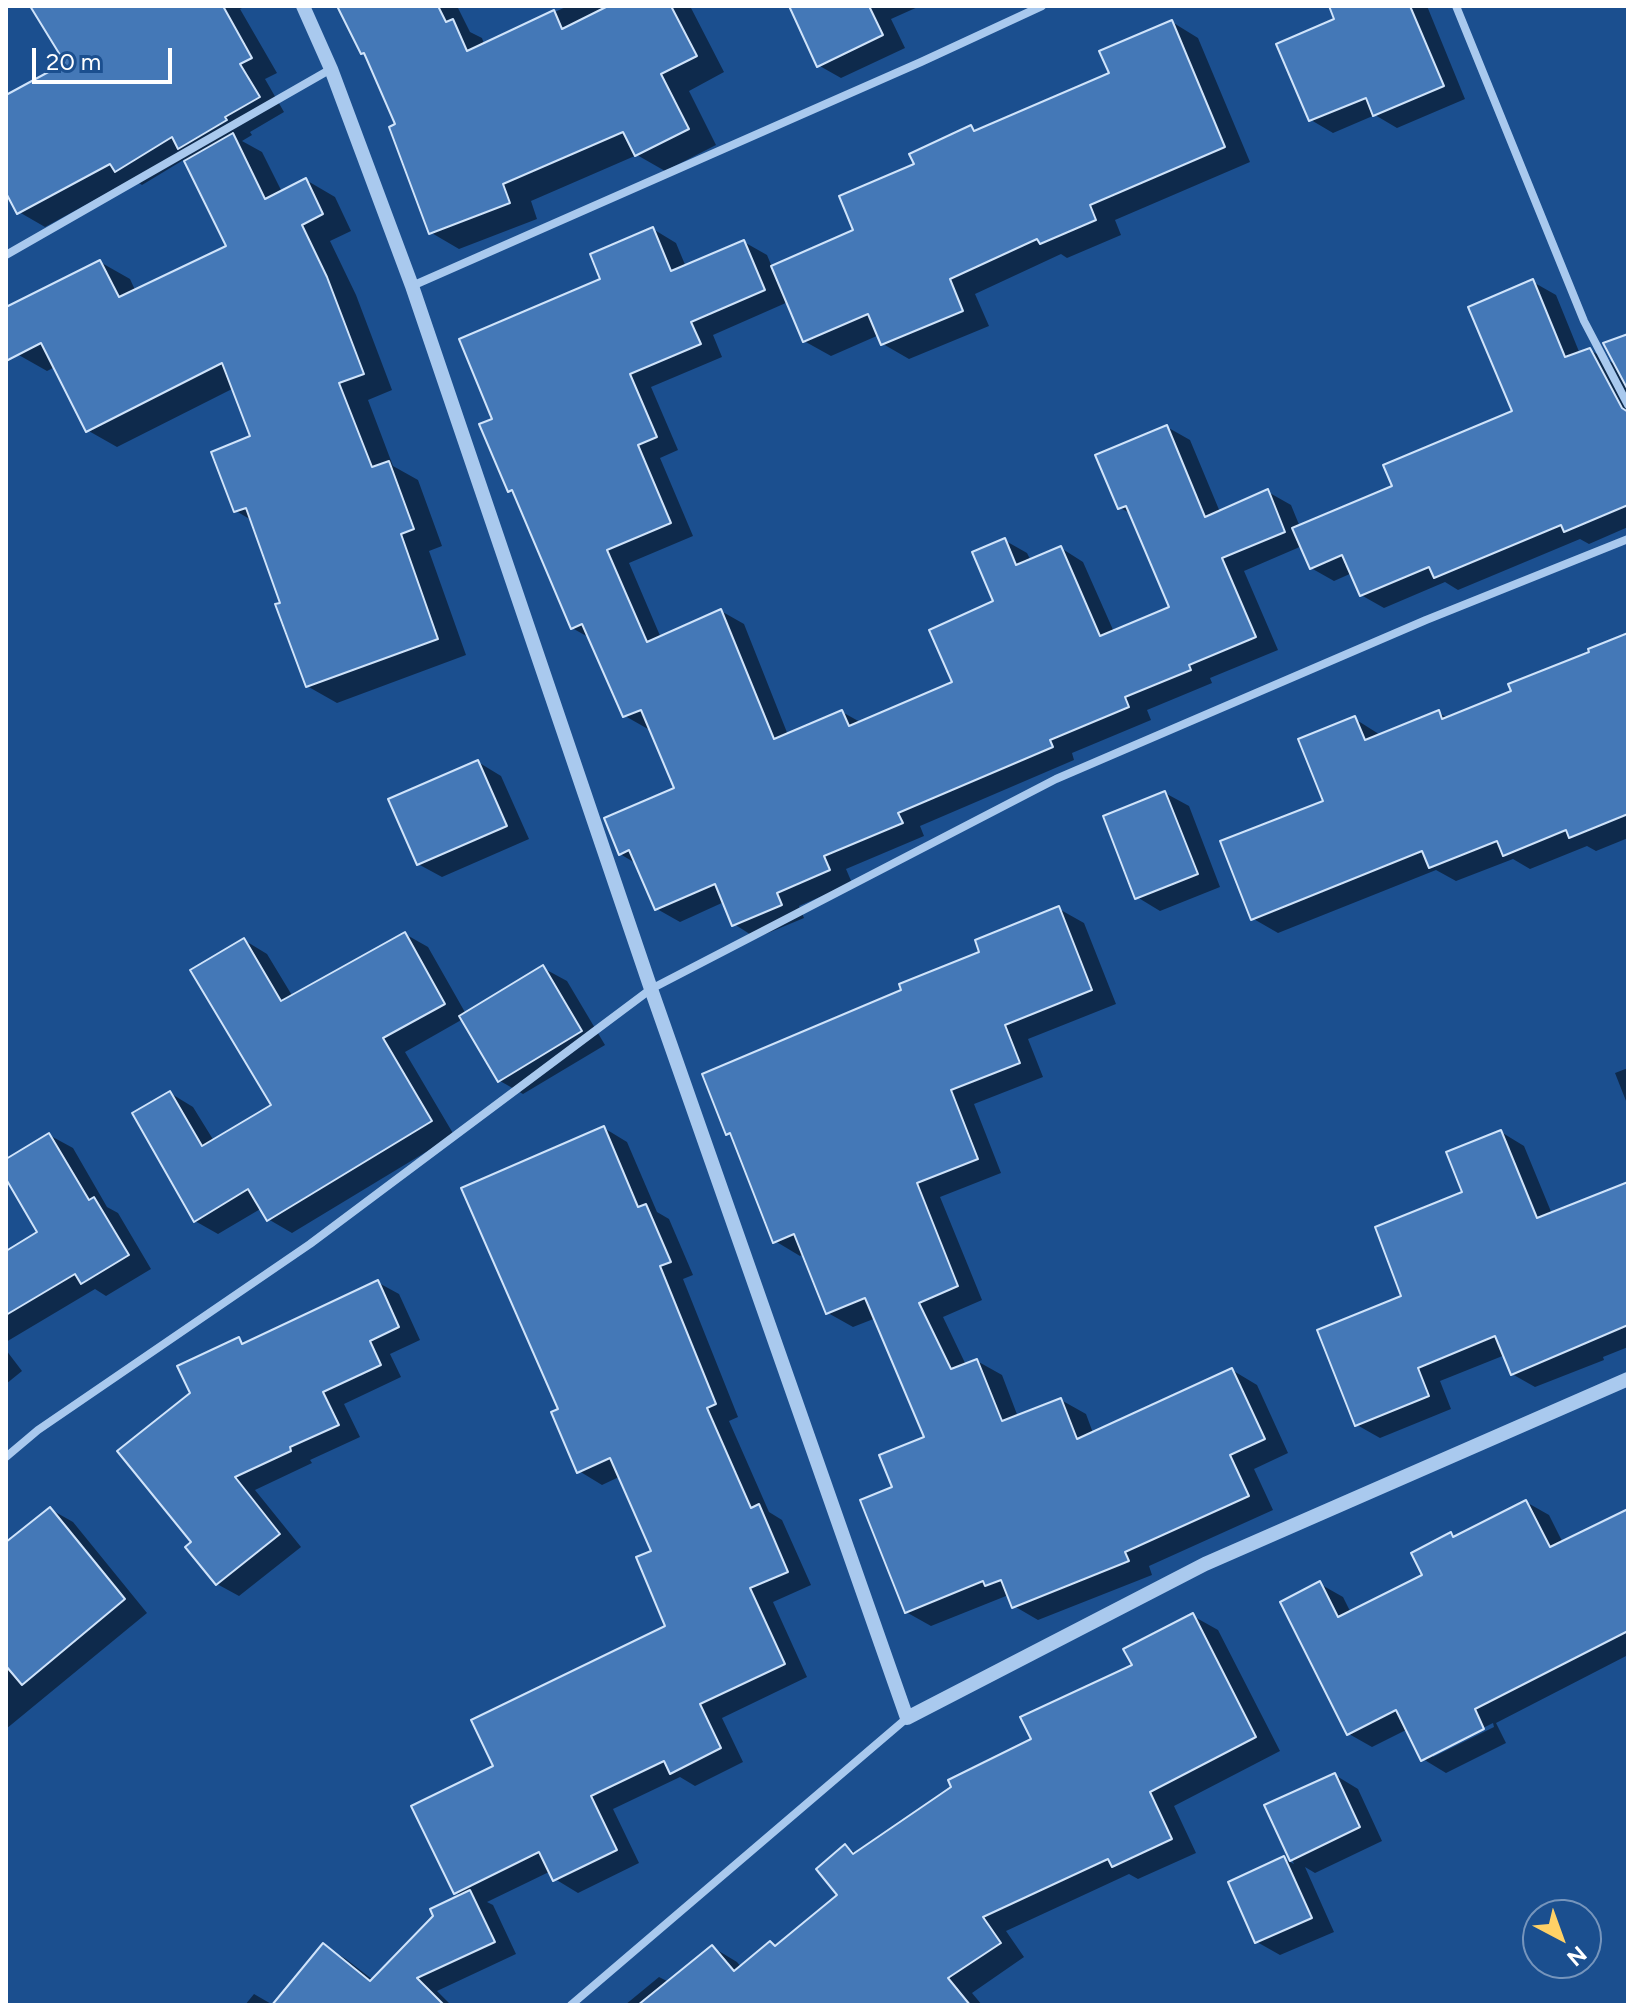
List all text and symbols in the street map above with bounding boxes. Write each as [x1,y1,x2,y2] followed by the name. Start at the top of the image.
[36,32,176,82] scale bar
[46,47,101,76] text: 20 m
[1522,1899,1602,1979] north arrow
[1561,1940,1592,1972] text: N

